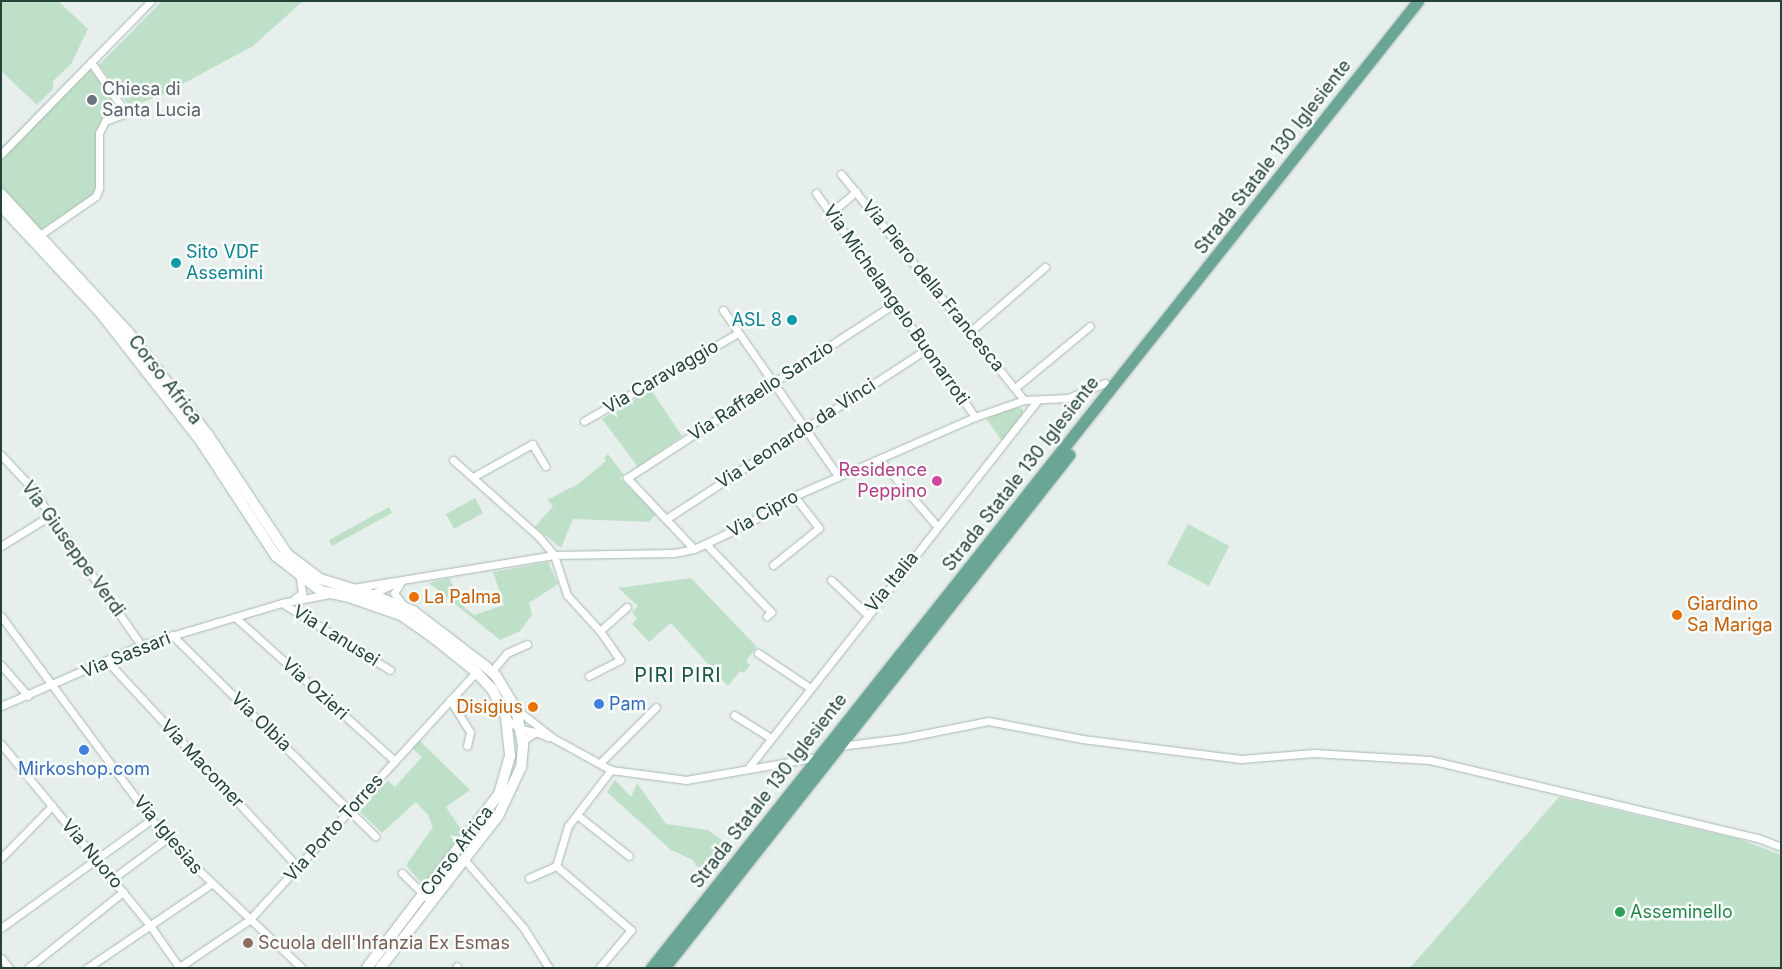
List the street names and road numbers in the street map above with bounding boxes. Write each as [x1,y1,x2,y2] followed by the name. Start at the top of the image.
[1190,55,1356,259] street label: Strada Statale 130 Iglesiente
[857,196,1009,376] street label: Via Piero della Francesca
[819,201,973,409] street label: Via Michelangelo Buonarroti
[124,331,206,429] street label: Corso Africa
[600,335,722,419] street label: Via Caravaggio
[684,336,838,446] street label: Via Raffaello Sanzio
[938,372,1104,576] street label: Strada Statale 130 Iglesiente
[712,374,880,494] street label: Via Leonardo da Vinci
[17,477,129,621] street label: Via Giuseppe Verdi
[724,486,802,542] street label: Via Cipro
[861,547,923,617] street label: Via Italia
[289,601,383,671] street label: Via Lanusei
[78,627,174,683] street label: Via Sassari
[277,654,353,724] street label: Via Ozieri
[226,688,296,756] street label: Via Olbia
[686,689,852,893] street label: Strada Statale 130 Iglesiente
[156,716,248,812] street label: Via Macomer
[280,770,388,886] street label: Via Porto Torres
[129,791,207,879] street label: Via Iglesias
[416,802,498,900] street label: Corso Africa
[57,815,127,893] street label: Via Nuoro

